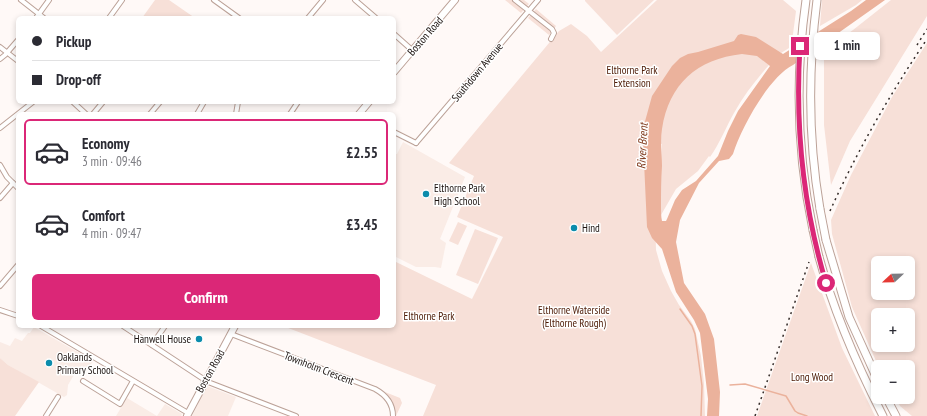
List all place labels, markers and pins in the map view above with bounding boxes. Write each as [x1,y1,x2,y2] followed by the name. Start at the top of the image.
[434,181,486,208] place label: Elthorne Park High School
[421,189,431,199] marker: Elthorne Park High School
[582,221,600,235] place label: Hind
[569,223,579,233] marker: Hind
[134,332,191,346] place label: Hanwell House
[194,334,204,344] marker: Hanwell House
[57,350,114,377] place label: Oaklands Primary School
[44,358,54,368] marker: Oaklands Primary School

